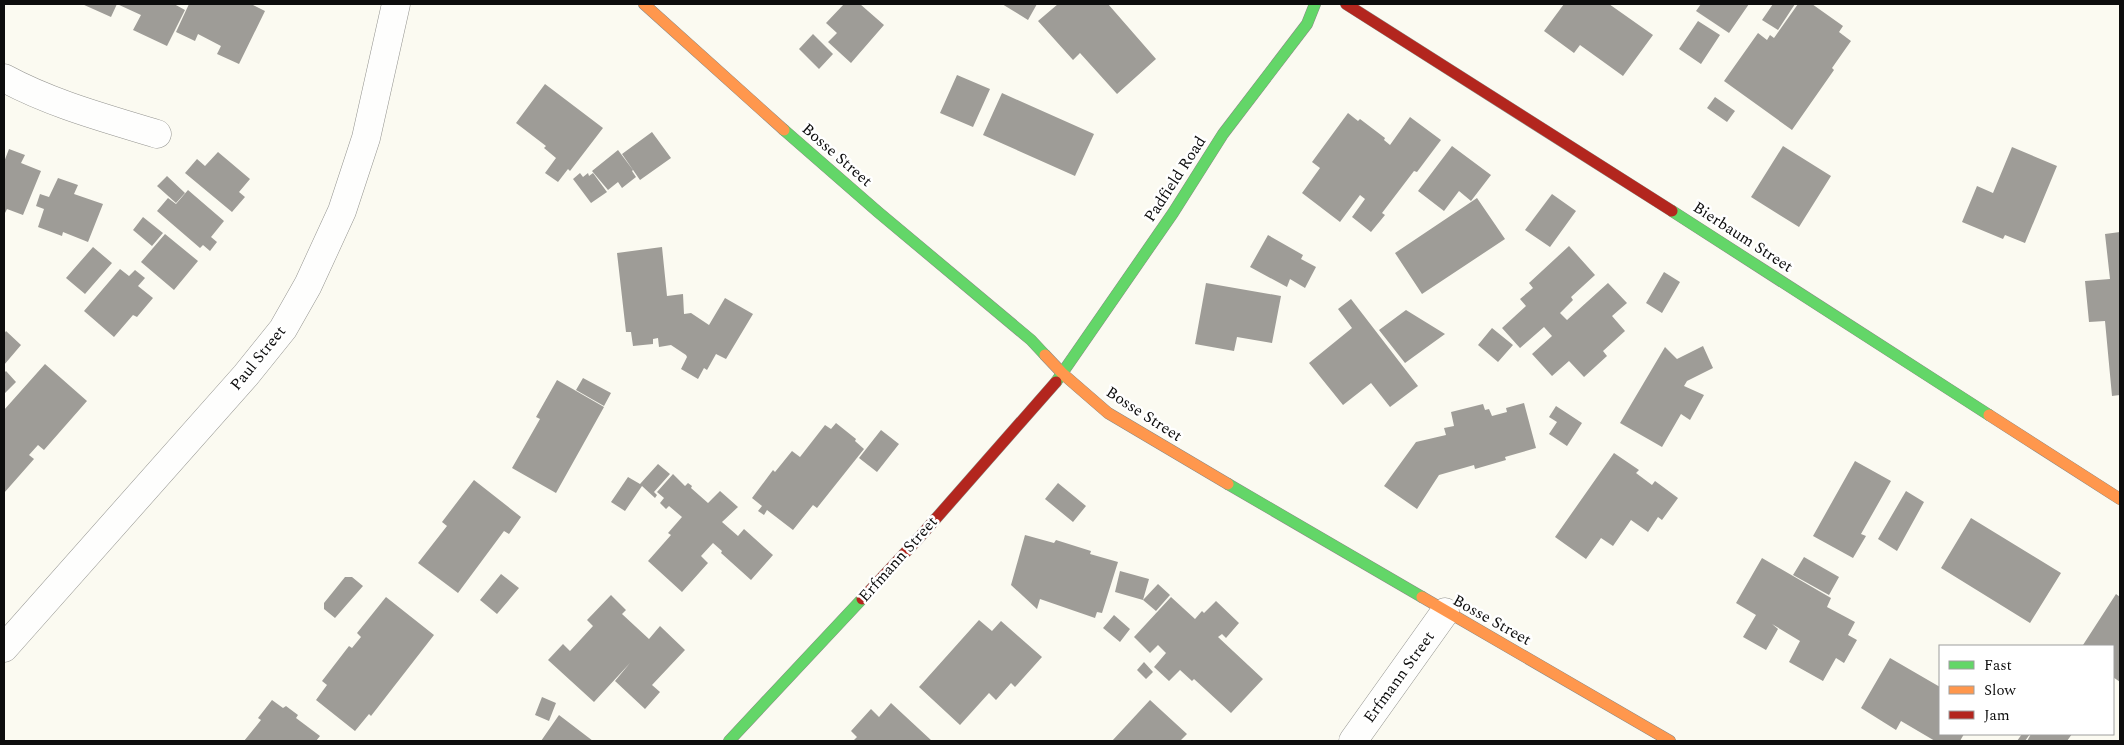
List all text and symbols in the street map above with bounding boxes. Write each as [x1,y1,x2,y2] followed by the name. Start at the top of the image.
[796,117,878,193] street label: Bosse Street
[1138,131,1212,227] street label: Padfield Road
[1688,196,1798,279] street label: Bierbaum Street
[224,320,292,396] street label: Paul Street
[1101,380,1187,448] street label: Bosse Street
[853,510,943,607] street label: Erfmann Street
[1448,588,1536,652] street label: Bosse Street
[1357,626,1441,728] street label: Erfmann Street
[1939,645,2114,735] legend
[1984,654,2012,677] text: Fast
[1984,679,2016,702] text: Slow
[1984,704,2010,727] text: Jam

